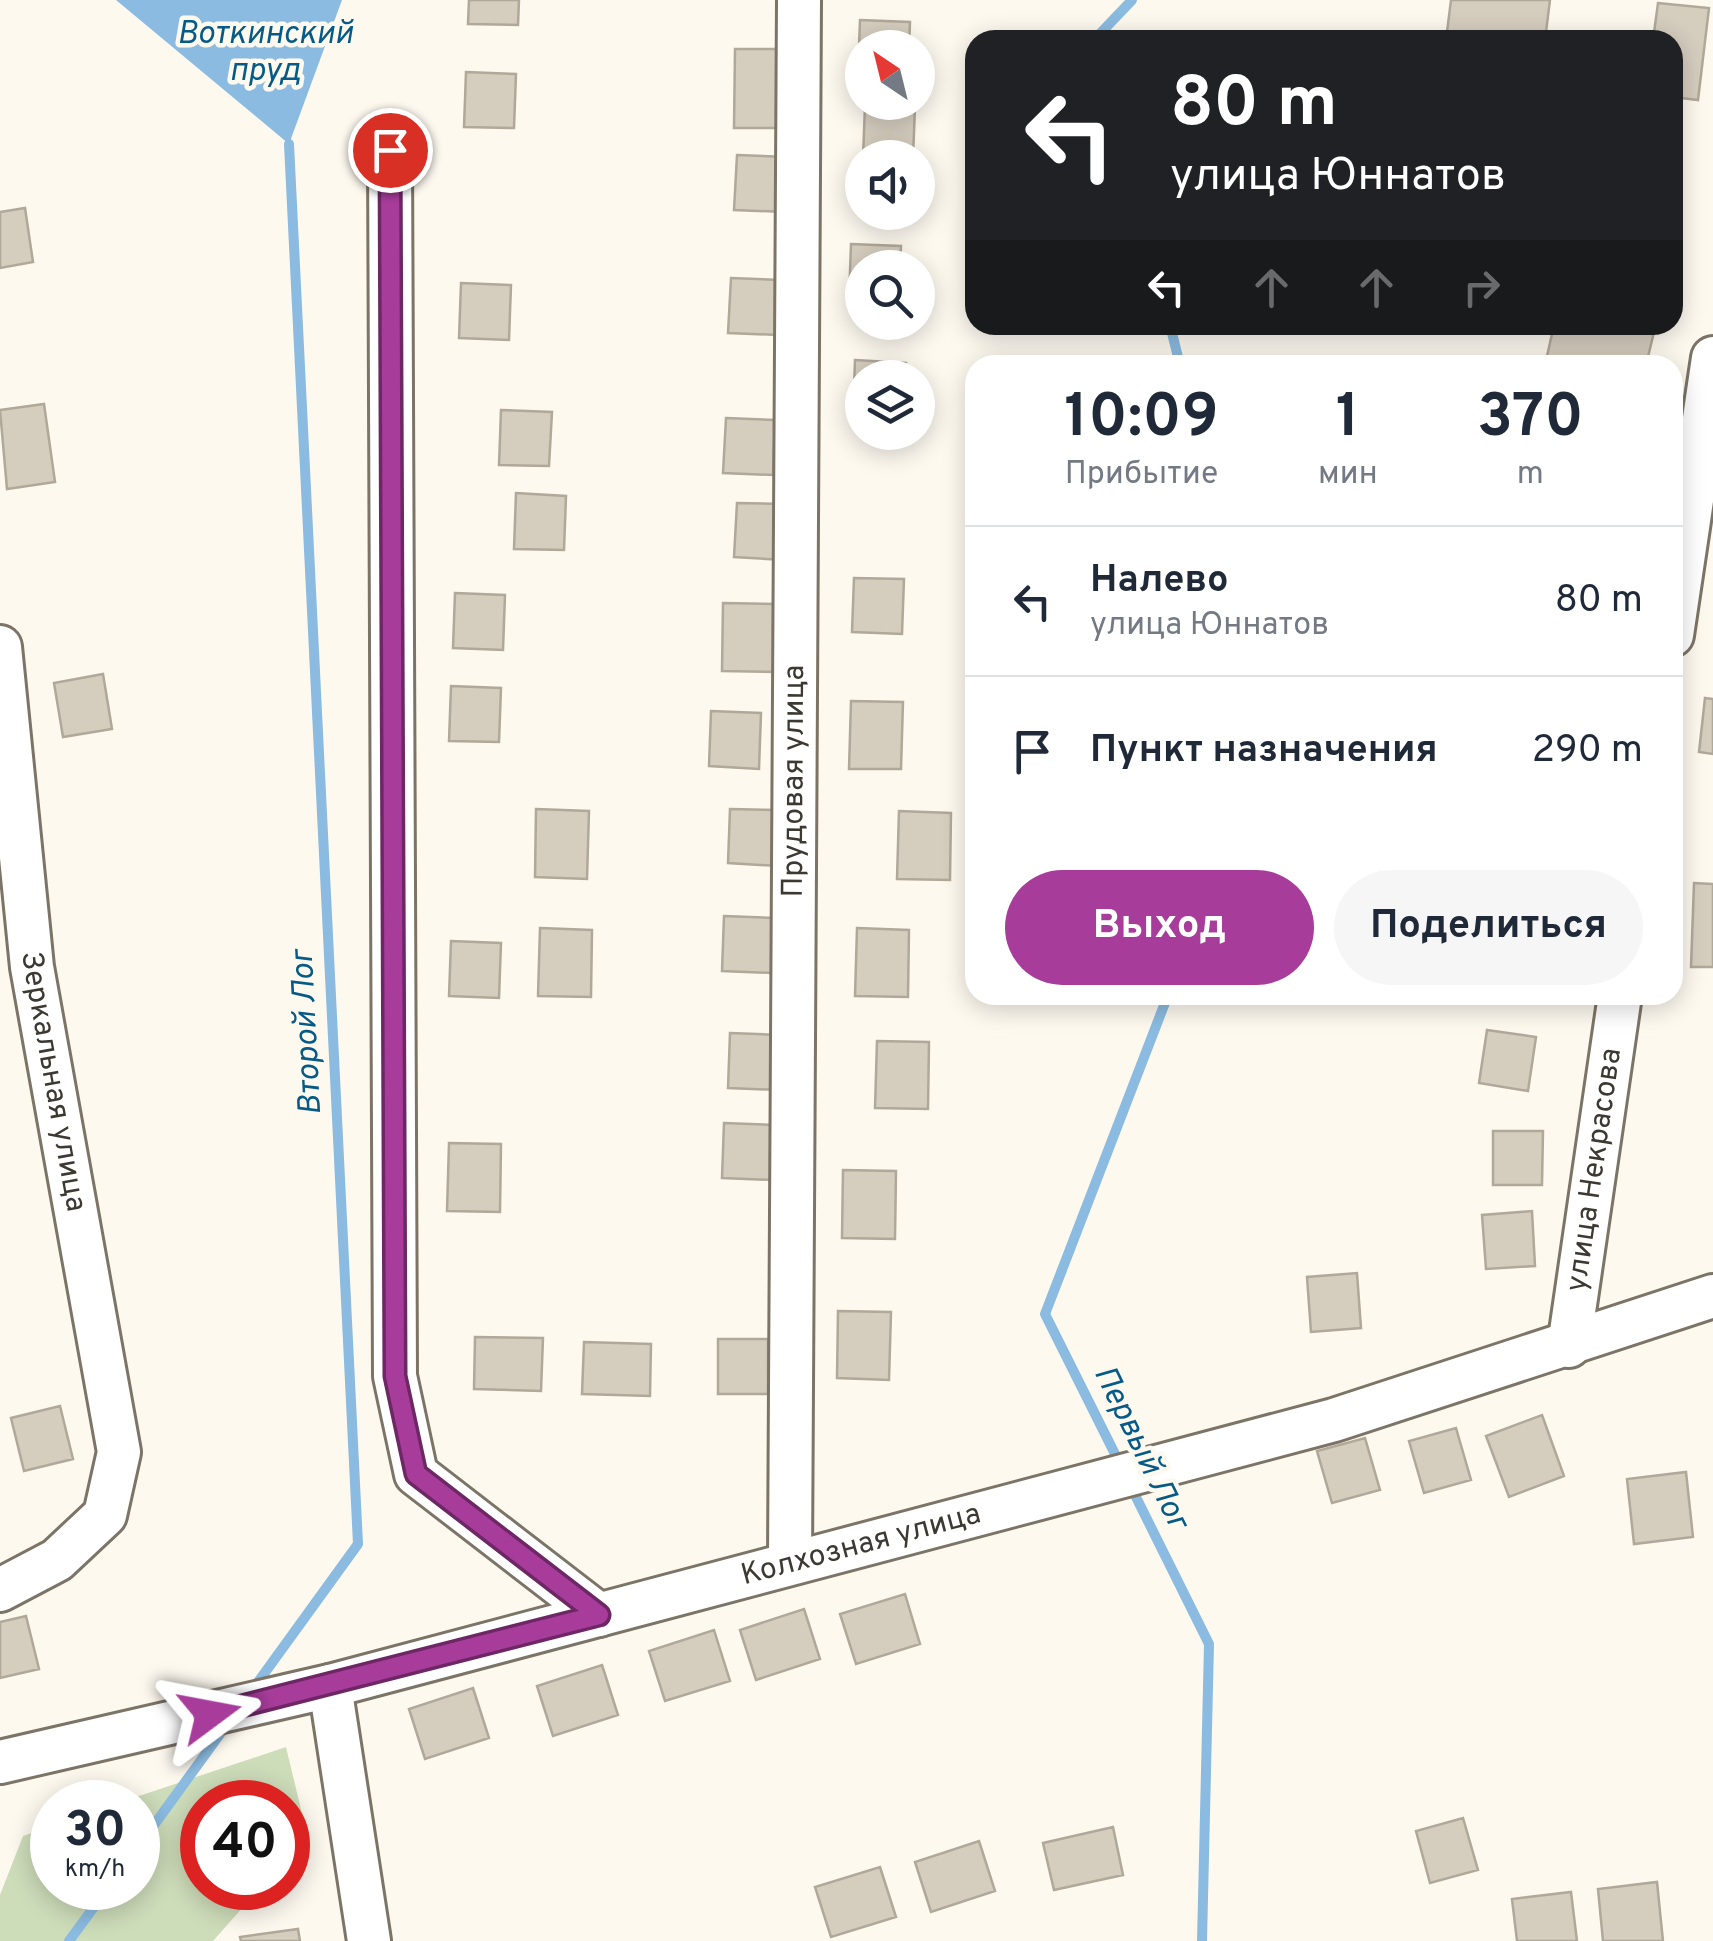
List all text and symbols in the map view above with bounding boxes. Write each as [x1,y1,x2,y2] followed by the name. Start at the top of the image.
[177,15,355,92] water label: Воткинский пруд
[845,30,935,120] north arrow
[845,30,935,450] map controls
[1170,62,1338,151] text: 80 m
[1005,70,1135,200] icon: left
[348,108,433,193] pin
[363,123,418,178] icon: arrive
[845,140,935,230] button: sound
[1170,149,1506,206] text: улица Юннатов
[845,250,935,340] button: search
[1139,260,1194,315] icon: left
[1244,260,1299,315] icon: ahead
[1349,260,1404,315] icon: ahead
[1454,260,1509,315] icon: right
[845,360,935,450] button: layers
[1064,382,1219,458] text: 10:09
[1336,382,1360,458] text: 1
[1477,382,1584,458] text: 370
[1065,455,1218,495] text: Прибытие
[1318,455,1378,495] text: мин
[1517,455,1544,495] text: m
[1090,557,1229,606] text: Налево
[1005,574,1060,629] icon: left
[1555,577,1643,626] text: 80 m
[1090,606,1329,646] text: улица Юннатов
[775,664,814,898] street label: Прудовая улица
[1005,724,1060,779] icon: arrive
[1090,727,1438,776] text: Пункт назначения
[1532,727,1643,776] text: 290 m
[1005,870,1314,985] button: Выход
[1334,870,1643,985] button: Поделиться
[284,947,332,1117] water label: Второй Лог
[12,950,94,1215] street label: Зеркальная улица
[1559,1045,1631,1294] street label: улица Некрасова
[1083,1360,1198,1539] water label: Первый Лог
[737,1496,985,1595] street label: Колхозная улица
[158,1662,262,1766] position arrow
[180,1780,310,1910] speed limit sign: 40
[64,1801,126,1864] text: 30
[65,1854,125,1886] text: km/h

